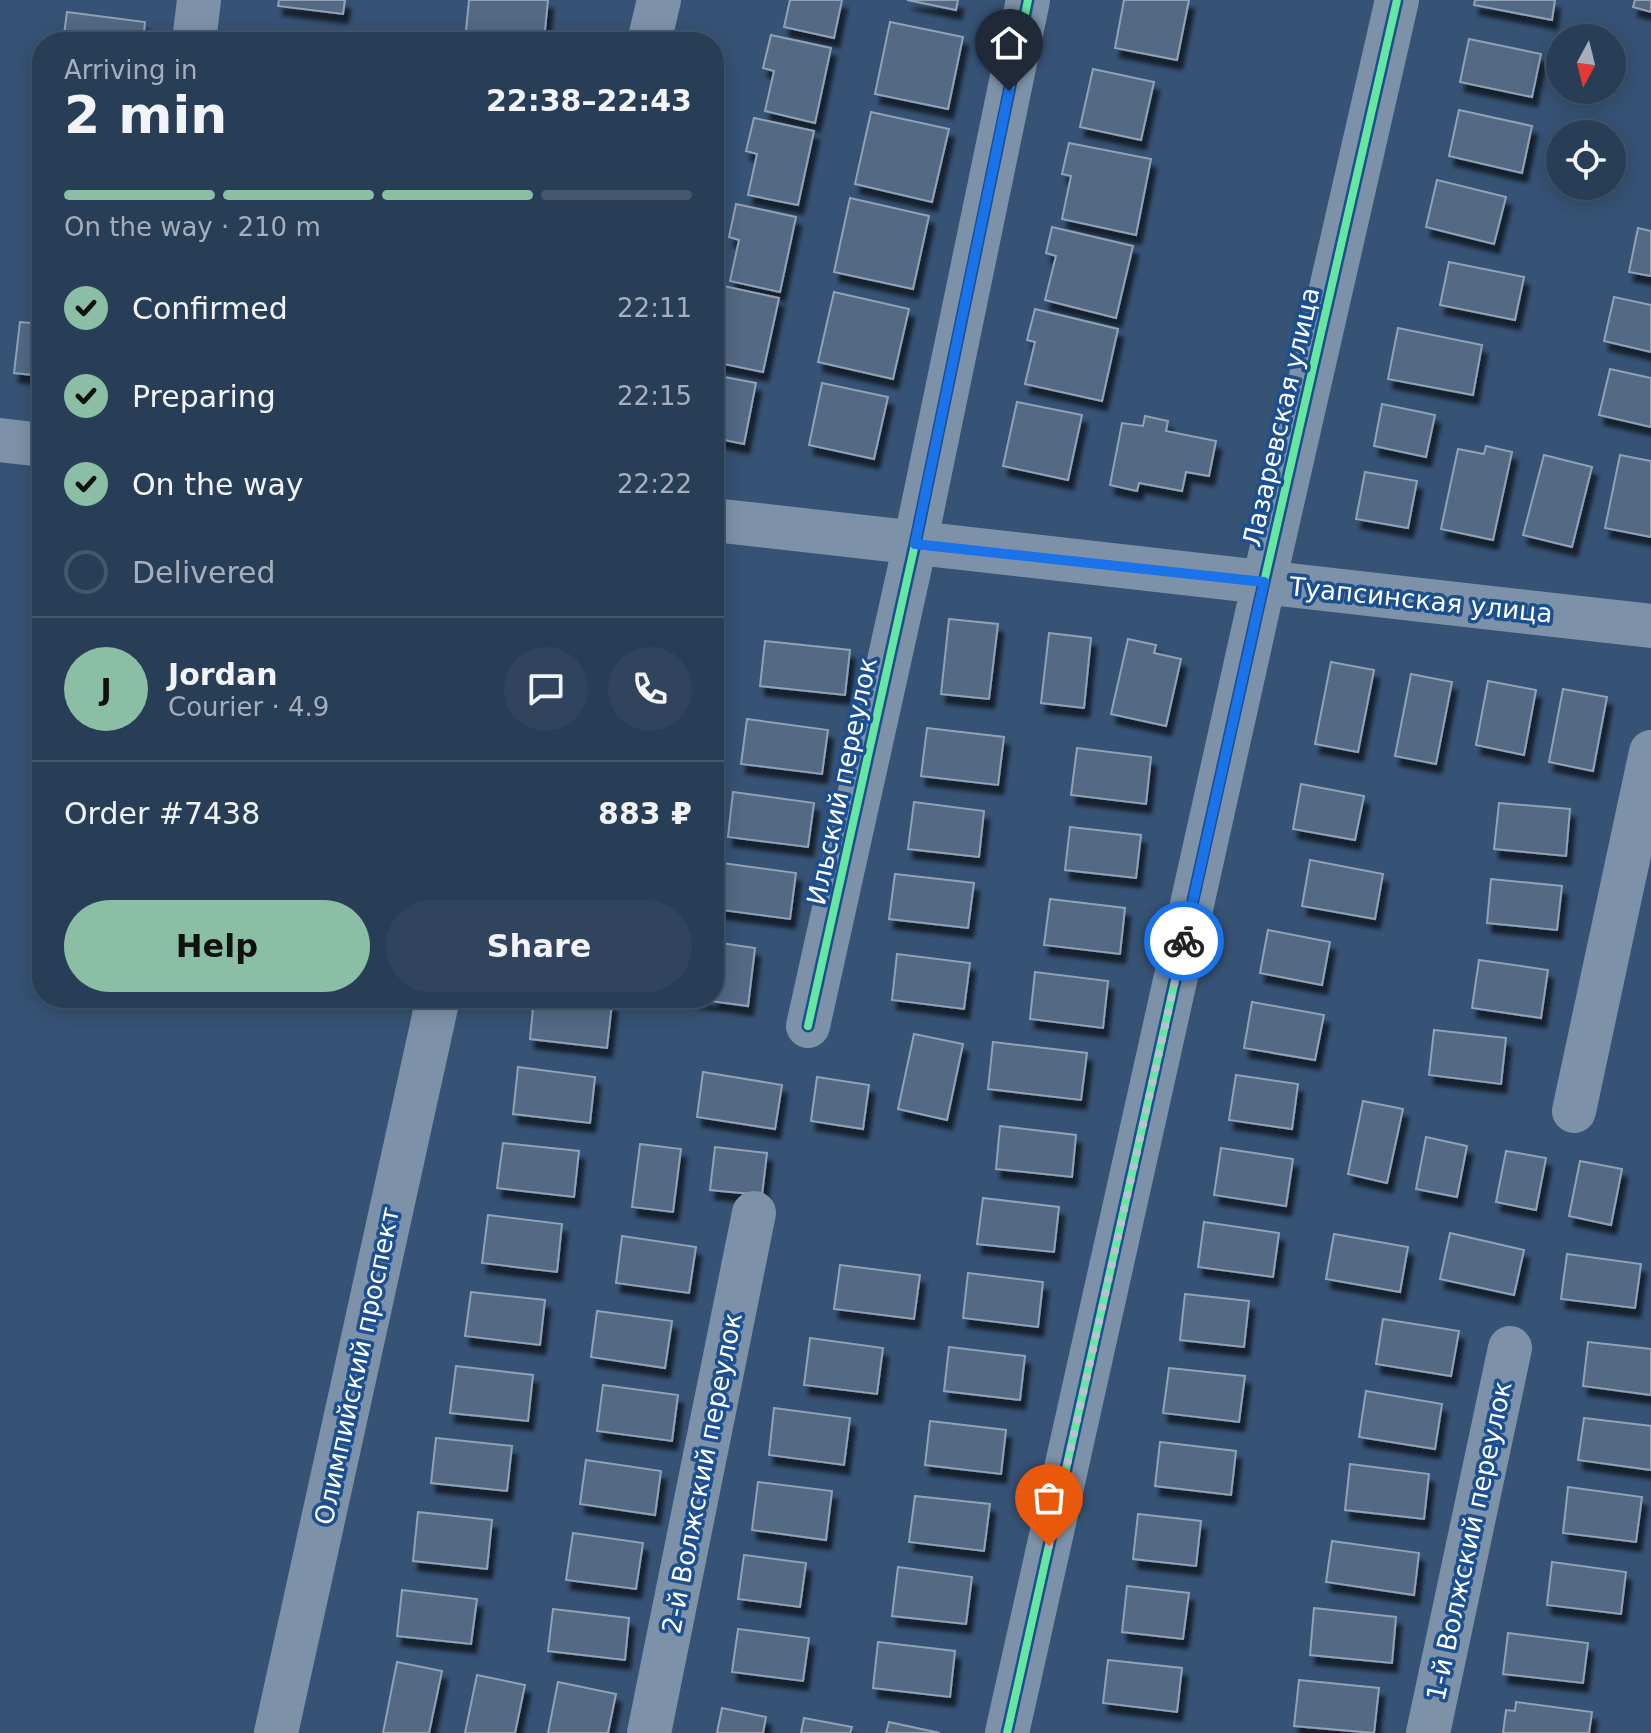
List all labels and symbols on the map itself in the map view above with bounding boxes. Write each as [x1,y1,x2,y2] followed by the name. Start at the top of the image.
[975,9,1043,91] pin
[1546,24,1626,104] north arrow
[1237,284,1325,550] street label: Лазаревская улица
[1287,571,1554,629] street label: Туапсинская улица
[801,654,883,908] street label: Ильский переулок
[1144,901,1224,981] courier
[309,1204,405,1528] street label: Олимпийский проспект
[656,1310,748,1636] street label: 2-й Волжский переулок
[1420,1378,1518,1704] street label: 1-й Волжский переулок
[1015,1464,1083,1546] pin

